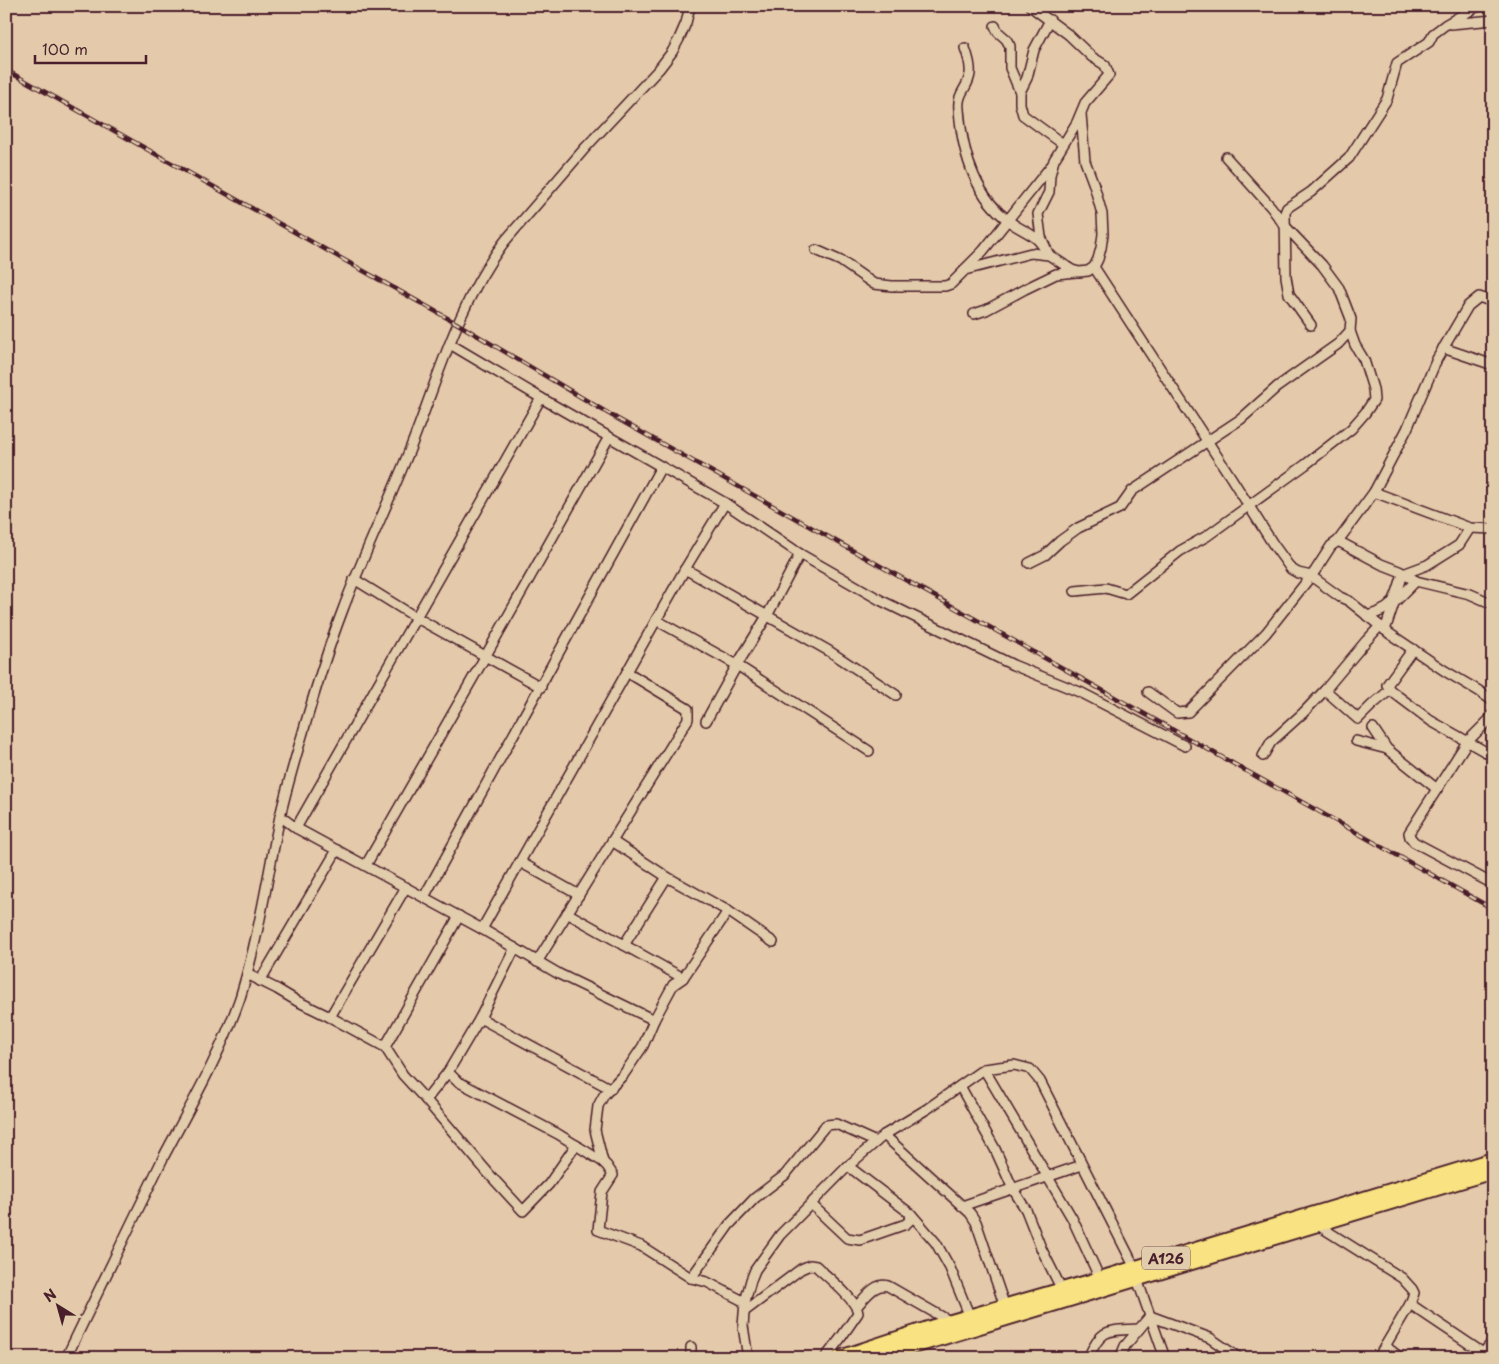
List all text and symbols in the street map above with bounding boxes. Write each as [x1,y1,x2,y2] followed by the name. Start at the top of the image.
[35,32,146,64] scale bar
[42,37,88,60] text: 100 m
[1142,1246,1190,1270] road number: A126
[32,1282,82,1332] north arrow
[39,1283,61,1307] text: N

